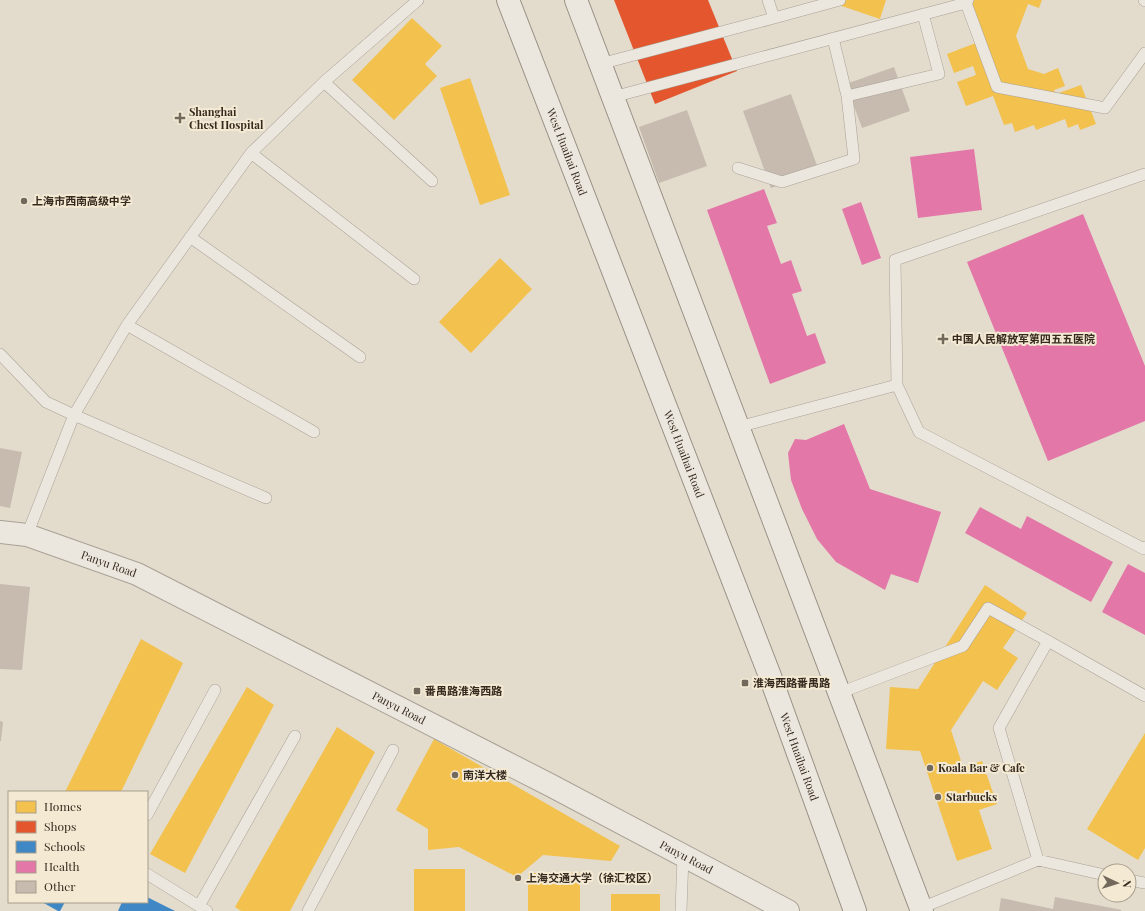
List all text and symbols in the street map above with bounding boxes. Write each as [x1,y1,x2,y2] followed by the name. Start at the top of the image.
[189,104,264,132] place label: Shanghai Chest Hospital
[543,105,591,198] street label: West Huaihai Road
[174,112,186,124] marker: Shanghai Chest Hospital
[32,193,131,208] place label: 上海市西南高级中学
[19,196,29,206] marker: 上海市西南高级中学
[952,331,1095,346] place label: 中国人民解放军第四五五医院
[937,333,949,345] marker: 中国人民解放军第四五五医院
[660,407,708,500] street label: West Huaihai Road
[79,547,139,581] street label: Panyu Road
[753,675,831,690] place label: 淮海西路番禺路
[740,678,750,688] marker: 淮海西路番禺路
[425,683,503,698] place label: 番禺路淮海西路
[412,686,422,696] marker: 番禺路淮海西路
[370,687,429,728] street label: Panyu Road
[777,710,823,803] street label: West Huaihai Road
[938,760,1025,775] place label: Koala Bar & Cafe
[925,763,935,773] marker: Koala Bar & Cafe
[463,767,507,782] place label: 南洋大楼
[450,770,460,780] marker: 南洋大楼
[946,789,997,804] place label: Starbucks
[8,791,148,903] legend
[933,792,943,802] marker: Starbucks
[44,798,82,814] text: Homes
[44,818,76,834] text: Shops
[657,837,716,877] street label: Panyu Road
[44,838,85,854] text: Schools
[44,858,80,874] text: Health
[1097,863,1137,903] north arrow
[526,870,658,885] place label: 上海交通大学（徐汇校区）
[513,873,523,883] marker: 上海交通大学（徐汇校区）
[44,878,76,894] text: Other
[1120,879,1135,888] text: N

